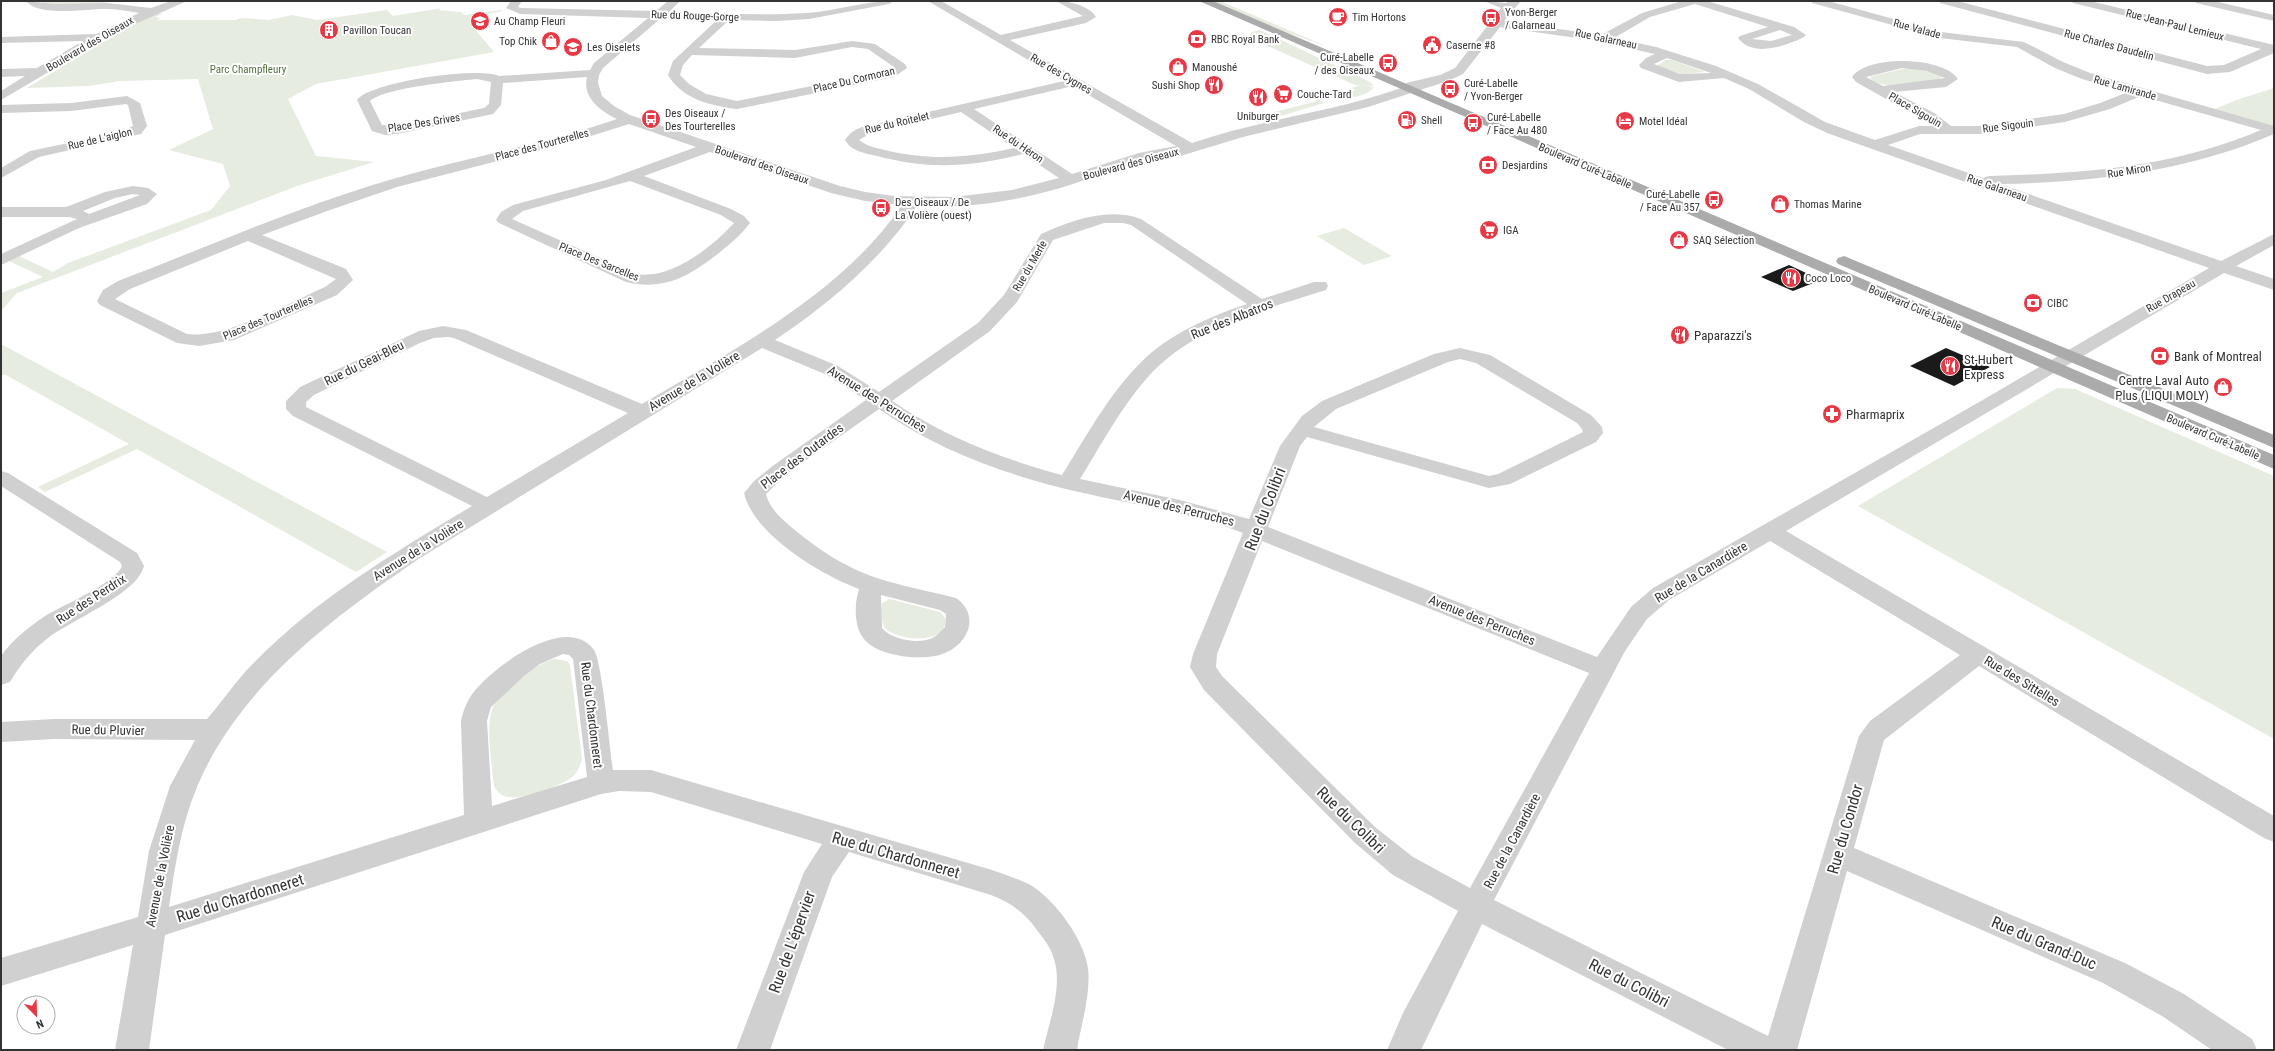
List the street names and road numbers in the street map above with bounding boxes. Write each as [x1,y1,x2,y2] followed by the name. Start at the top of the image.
[2125,6,2226,44] street label: Rue Jean-Paul Lemieux
[651,8,739,24] street label: Rue du Rouge-Gorge
[44,14,136,74] street label: Boulevard des Oiseaux
[1892,16,1942,42] street label: Rue Valade
[1574,26,1638,52] street label: Rue Galarneau
[2063,27,2155,63] street label: Rue Charles Daudelin
[1028,51,1094,97] street label: Rue des Cygnes
[812,64,896,96] street label: Place Du Cormoran
[2092,73,2158,103] street label: Rue Lamirande
[1886,90,1944,130] street label: Place Sigouin
[864,109,930,137] street label: Rue du Roitelet
[387,111,461,135] street label: Place Des Grives
[1982,116,2034,136] street label: Rue Sigouin
[990,122,1046,166] street label: Rue du Héron
[67,125,133,153] street label: Rue de L'aiglon
[494,126,590,164] street label: Place des Tourterelles
[1537,141,1633,191] street label: Boulevard Curé-Labelle
[713,143,811,187] street label: Boulevard des Oiseaux
[1082,145,1180,183] street label: Boulevard des Oiseaux
[2106,161,2152,181] street label: Rue Miron
[1965,172,2029,204] street label: Rue Galarneau
[1010,238,1050,294] street label: Rue du Merle
[557,240,641,284] street label: Place Des Sarcelles
[2144,277,2198,315] street label: Rue Drapeau
[1867,283,1963,333] street label: Boulevard Curé-Labelle
[221,293,315,343] street label: Place des Tourterelles
[1189,296,1275,342] street label: Rue des Albatros
[322,337,406,389] street label: Rue du Geai-Bleu
[646,348,742,414] street label: Avenue de la Volière
[825,363,929,435] street label: Avenue des Perruches
[2165,412,2261,462] street label: Boulevard Curé-Labelle
[758,420,846,492] street label: Place des Outardes
[1240,465,1290,553] street label: Rue du Colibri
[1122,487,1236,529] street label: Avenue des Perruches
[370,516,466,584] street label: Avenue de la Volière
[1652,538,1750,606] street label: Rue de la Canardière
[53,571,129,627] street label: Rue des Perdrix
[1427,592,1538,648] street label: Avenue des Perruches
[1982,653,2062,709] street label: Rue des Sittelles
[578,661,606,769] street label: Rue du Chardonneret
[71,722,145,738] street label: Rue du Pluvier
[1823,782,1867,876] street label: Rue du Condor
[1313,783,1389,857] street label: Rue du Colibri
[1481,791,1543,891] street label: Rue de la Canardière
[143,824,177,928] street label: Avenue de la Volière
[830,828,962,882] street label: Rue du Chardonneret
[174,870,306,926] street label: Rue du Chardonneret
[765,888,819,996] street label: Rue de L'épervier
[1989,912,2099,974] street label: Rue du Grand-Duc
[1586,955,1672,1011] street label: Rue du Colibri

